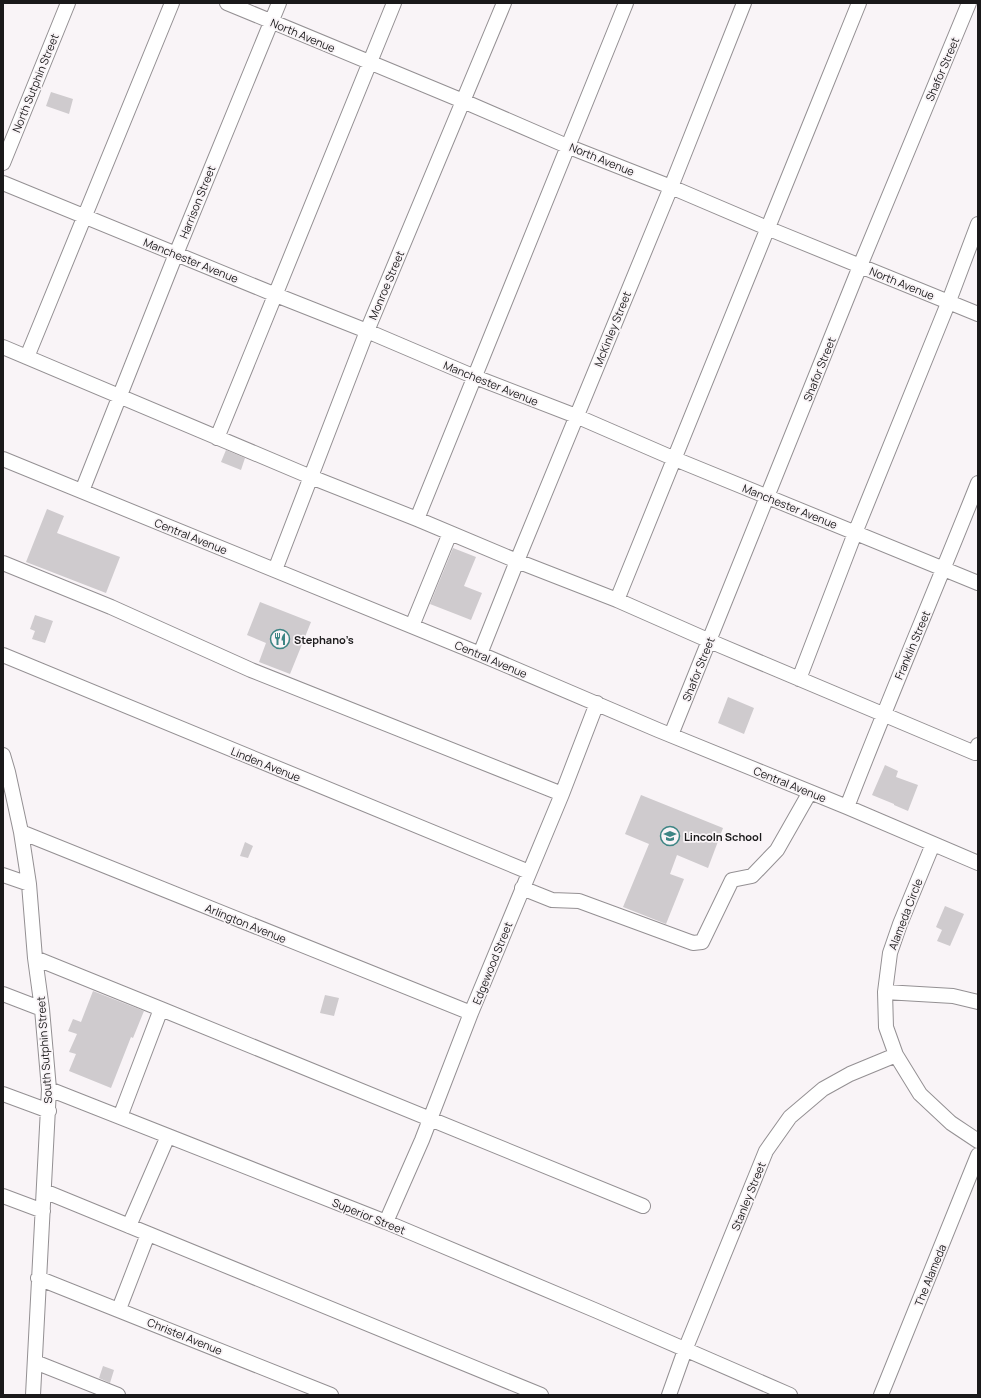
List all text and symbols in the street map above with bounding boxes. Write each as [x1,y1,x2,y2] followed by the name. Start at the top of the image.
[268,15,338,56] street label: North Avenue
[8,31,62,135] street label: North Sutphin Street
[922,35,962,103] street label: Shafor Street
[567,139,637,179] street label: North Avenue
[176,163,218,241] street label: Harrison Street
[141,234,241,286] street label: Manchester Avenue
[365,248,407,322] street label: Monroe Street
[867,263,937,303] street label: North Avenue
[590,289,634,369] street label: McKinley Street
[799,335,839,403] street label: Shafor Street
[441,357,541,409] street label: Manchester Avenue
[740,480,840,532] street label: Manchester Avenue
[152,515,230,558] street label: Central Avenue
[891,608,933,682] street label: Franklin Street
[269,628,291,650] restaurant icon: Stephano’s
[294,632,354,647] place label: Stephano’s
[678,635,718,703] street label: Shafor Street
[452,637,530,681] street label: Central Avenue
[229,743,304,785] street label: Linden Avenue
[751,763,829,806] street label: Central Avenue
[659,825,681,847] school or university icon: Lincoln School
[684,829,762,844] place label: Lincoln School
[884,876,926,952] street label: Alameda Circle
[203,900,289,946] street label: Arlington Avenue
[469,919,515,1007] street label: Edgewood Street
[33,996,55,1104] street label: South Sutphin Street
[727,1159,769,1233] street label: Stanley Street
[330,1194,408,1238] street label: Superior Street
[911,1242,949,1308] street label: The Alameda
[145,1314,225,1358] street label: Christel Avenue

